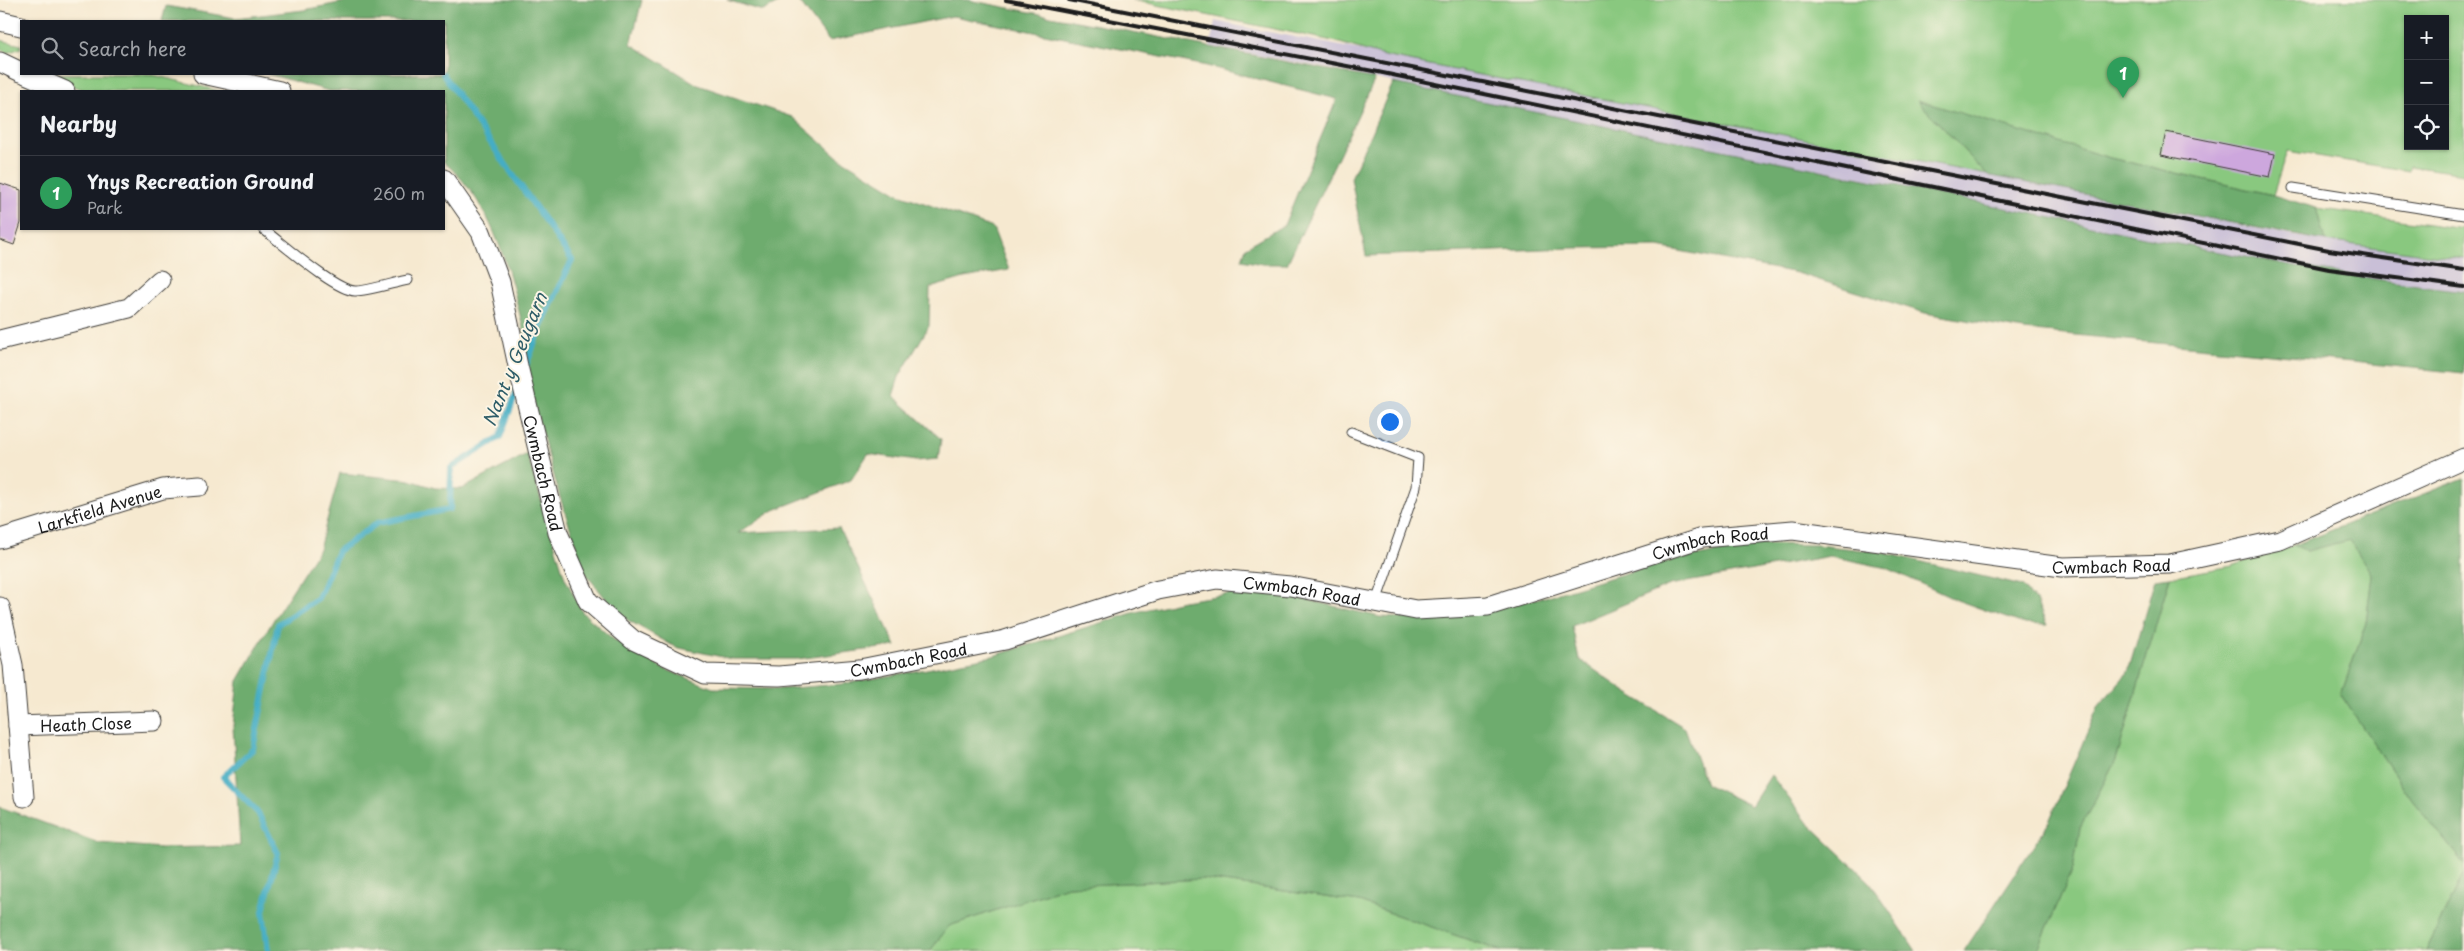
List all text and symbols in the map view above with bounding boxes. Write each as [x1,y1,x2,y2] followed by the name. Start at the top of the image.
[2404,15,2449,150] map controls
[2404,15,2449,60] button: +
[20,20,445,75] search box
[38,34,66,62] icon: search
[78,34,187,62] text: Search here
[2107,57,2139,98] pin: 1
[2404,60,2449,105] button: −
[2404,105,2449,150] button: locate
[40,107,117,139] text: Nearby
[87,167,314,195] text: Ynys Recreation Ground
[52,181,60,205] text: 1
[373,181,425,205] text: 260 m
[87,195,123,219] text: Park
[475,287,553,430] water label: Nant y Geugarn
[1377,409,1403,435] your location
[518,412,569,534] street label: Cwmbach Road
[35,478,164,539] street label: Larkfield Avenue
[1649,520,1770,565] street label: Cwmbach Road
[2050,552,2171,579] street label: Cwmbach Road
[1242,570,1363,611] street label: Cwmbach Road
[849,636,969,682] street label: Cwmbach Road
[40,710,132,737] street label: Heath Close

